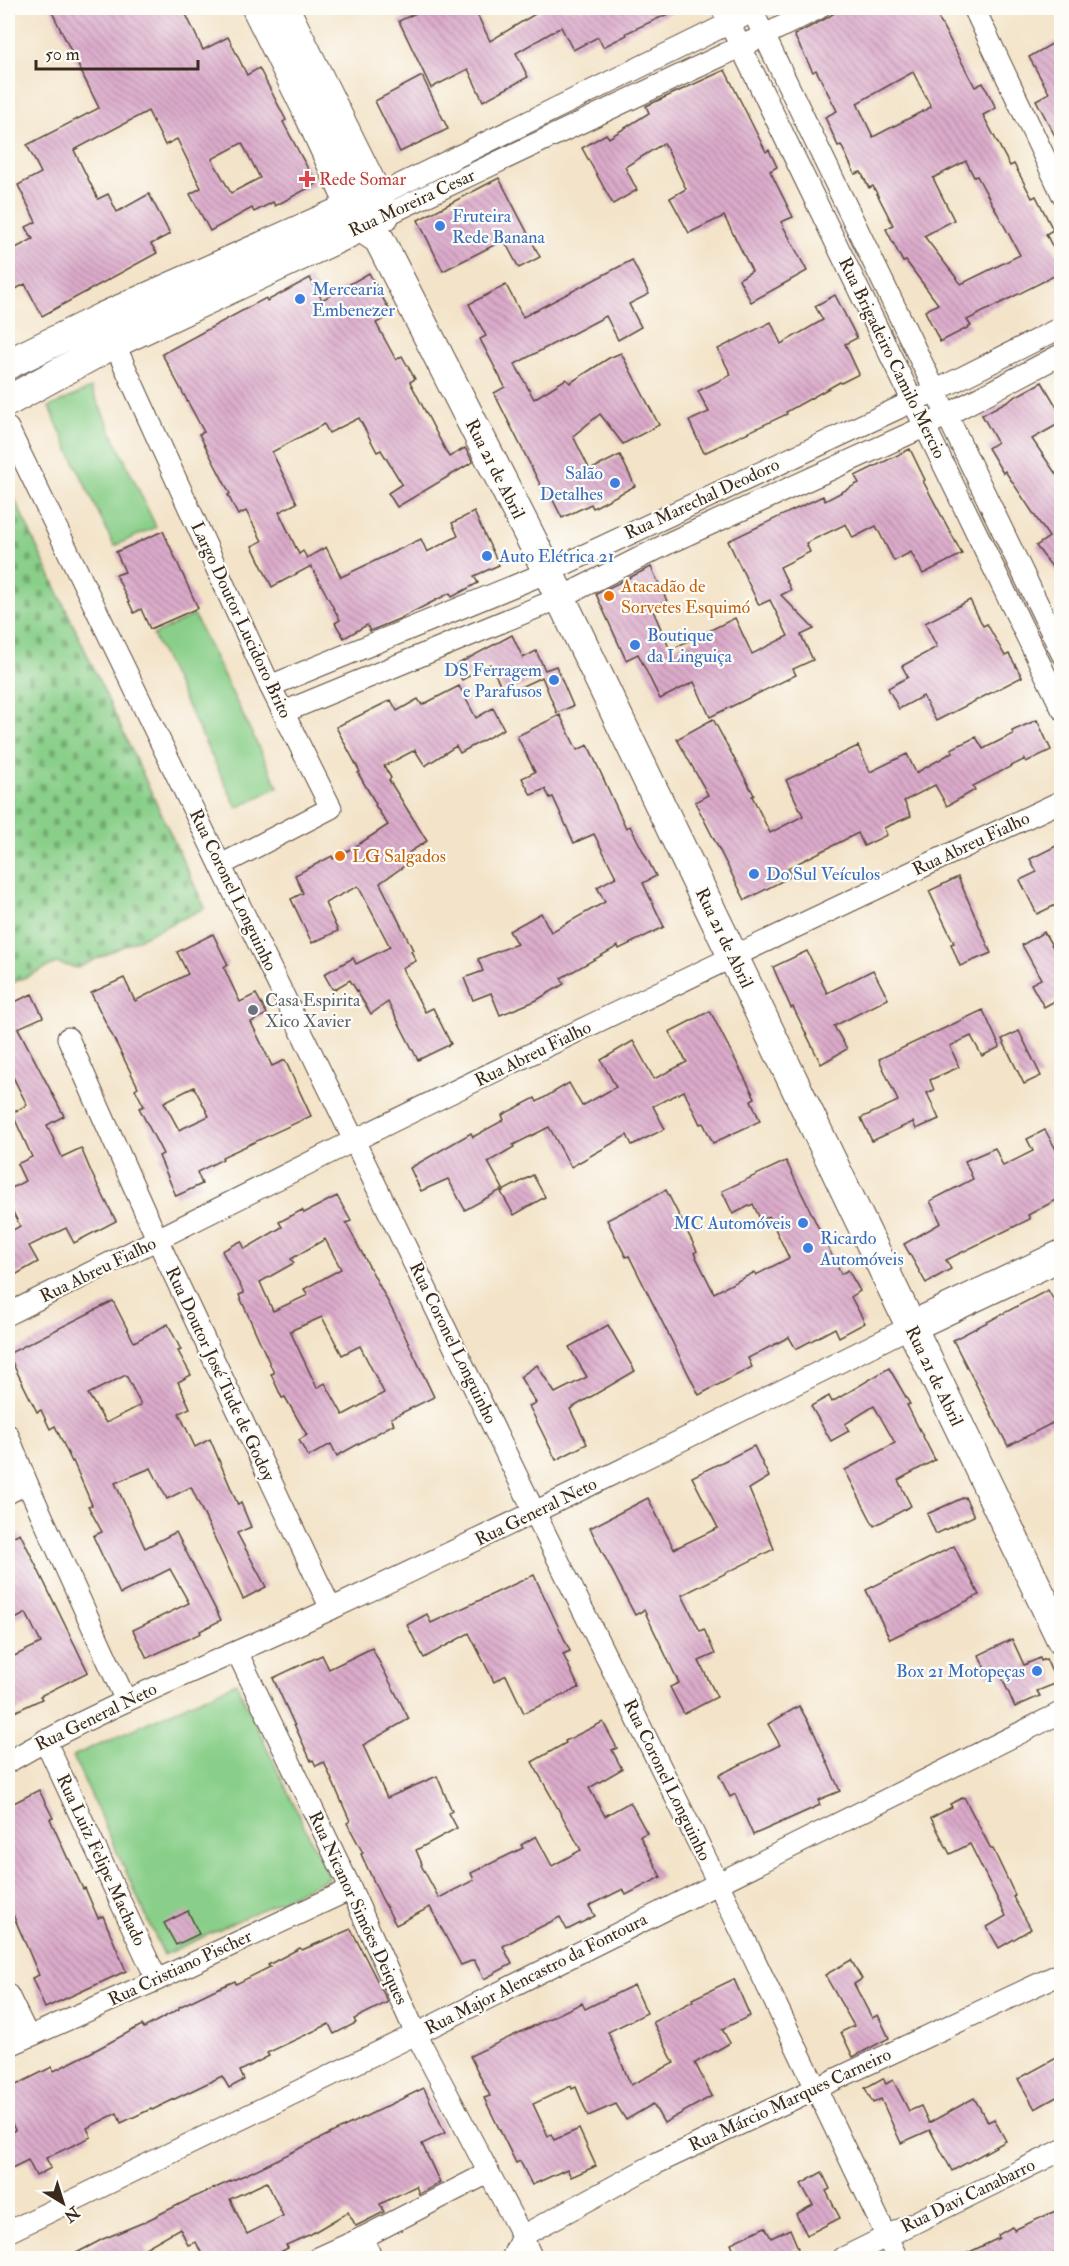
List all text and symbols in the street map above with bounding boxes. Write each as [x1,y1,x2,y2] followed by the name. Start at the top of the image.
[36,33,198,71] scale bar
[45,43,80,66] text: 50 m
[345,164,479,242] street label: Rua Moreira Cesar
[319,168,406,191] place label: Rede Somar
[300,172,314,186] marker: Rede Somar
[452,205,546,249] place label: Fruteira Rede Banana
[433,219,447,233] marker: Fruteira Rede Banana
[833,254,951,463] street label: Rua Brigadeiro Camilo Mercio
[312,278,395,322] place label: Mercearia Embenezer
[293,292,307,306] marker: Mercearia Embenezer
[460,415,530,523] street label: Rua 21 de Abril
[621,453,783,545] street label: Rua Marechal Deodoro
[540,462,603,506] place label: Salão Detalhes
[608,476,622,490] marker: Salão Detalhes
[185,518,297,722] street label: Largo Doutor Lucidoro Brito
[498,545,614,568] place label: Auto Elétrica 21
[480,549,494,563] marker: Auto Elétrica 21
[620,575,751,619] place label: Atacadão de Sorvetes Esquimó
[602,589,616,603] marker: Atacadão de Sorvetes Esquimó
[647,624,732,668] place label: Boutique da Linguiça
[628,638,642,652] marker: Boutique da Linguiça
[444,659,542,703] place label: DS Ferragem e Parafusos
[547,673,561,687] marker: DS Ferragem e Parafusos
[184,805,282,975] street label: Rua Coronel Longuinho
[909,807,1034,881] street label: Rua Abreu Fialho
[352,845,446,868] place label: LG Salgados
[333,849,347,863] marker: LG Salgados
[766,863,880,886] place label: Do Sul Veículos
[747,867,761,881] marker: Do Sul Veículos
[690,884,758,992] street label: Rua 21 de Abril
[265,989,361,1033] place label: Casa Espirita Xico Xavier
[246,1003,260,1017] marker: Casa Espirita Xico Xavier
[471,1016,595,1092] street label: Rua Abreu Fialho
[673,1212,791,1235] place label: MC Automóveis
[796,1216,810,1230] marker: MC Automóveis
[819,1227,904,1271] place label: Ricardo Automóveis
[36,1232,160,1308] street label: Rua Abreu Fialho
[801,1241,815,1255] marker: Ricardo Automóveis
[404,1258,502,1428] street label: Rua Coronel Longuinho
[160,1263,280,1486] street label: Rua Doutor José Tude de Godoy
[900,1322,968,1430] street label: Rua 21 de Abril
[471,1472,601,1551] street label: Rua General Neto
[896,1660,1025,1683] place label: Box 21 Motopeças
[1030,1664,1044,1678] marker: Box 21 Motopeças
[31,1677,161,1756] street label: Rua General Neto
[618,1695,716,1865] street label: Rua Coronel Longuinho
[51,1770,151,1950] street label: Rua Luiz Felipe Machado
[303,1808,413,2008] street label: Rua Nicanor Simões Deiques
[421,1908,651,2040] street label: Rua Major Alencastro da Fontoura
[104,1925,256,2011] street label: Rua Cristiano Pischer
[685,2043,895,2157] street label: Rua Márcio Marques Carneiro
[897,2153,1039,2239] street label: Rua Davi Canabarro
[33,2173,93,2233] north arrow
[59,2201,84,2227] text: N

